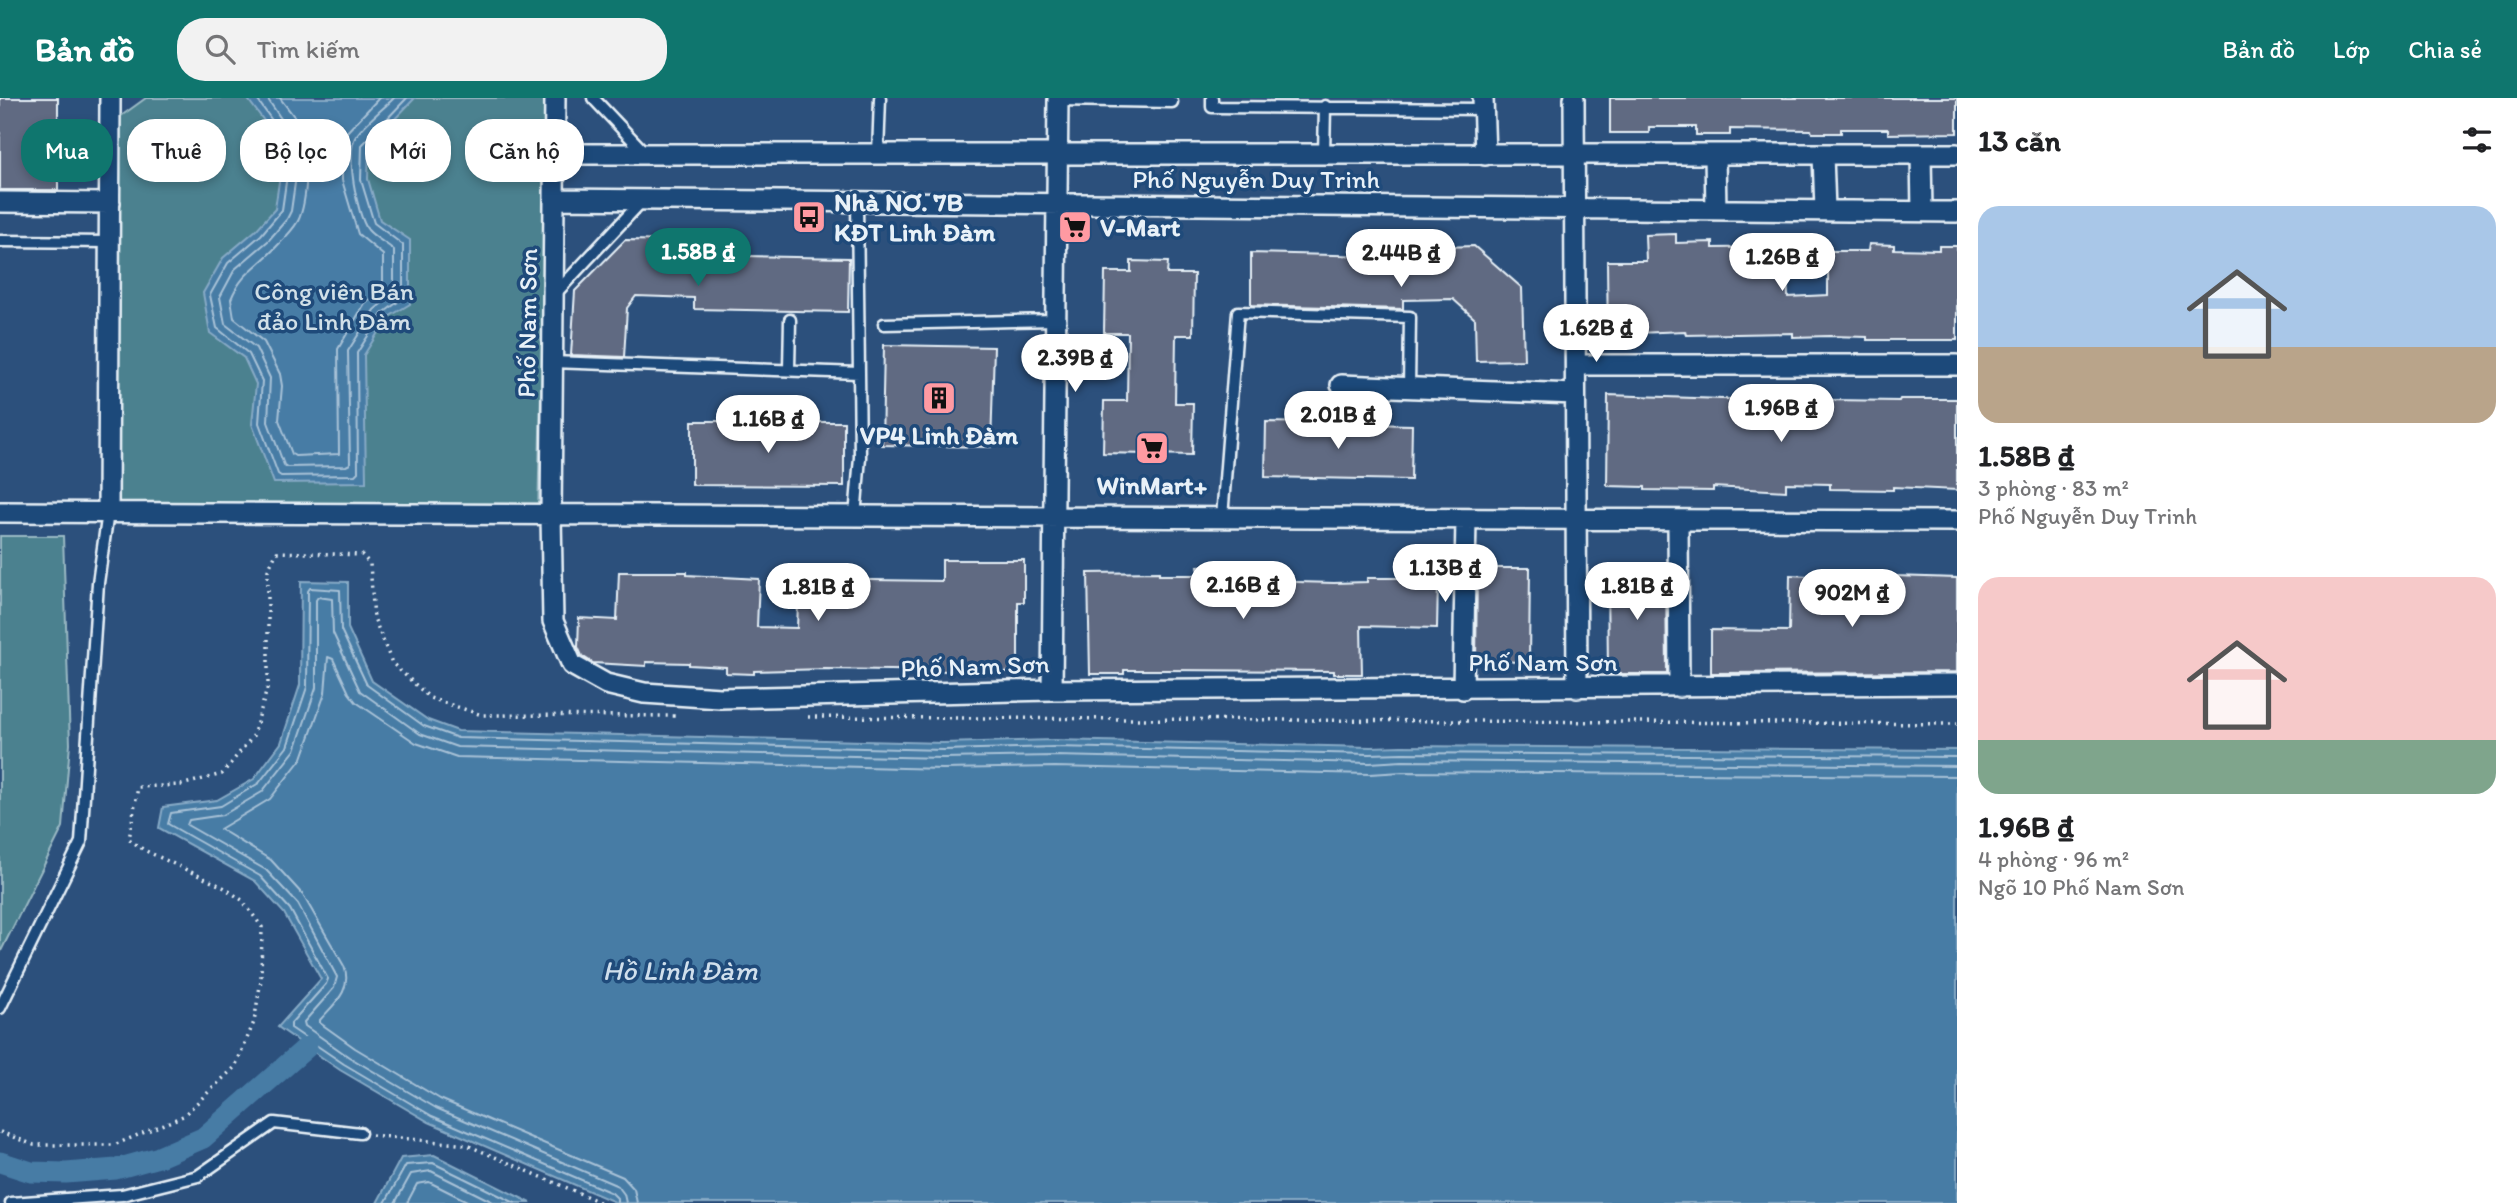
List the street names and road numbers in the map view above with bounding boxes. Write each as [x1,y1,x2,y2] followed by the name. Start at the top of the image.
[1132,163,1380,195] street label: Phố Nguyễn Duy Trinh
[510,248,544,398] street label: Phố Nam Sơn
[1468,646,1618,678] street label: Phố Nam Sơn
[900,647,1051,685] street label: Phố Nam Sơn

